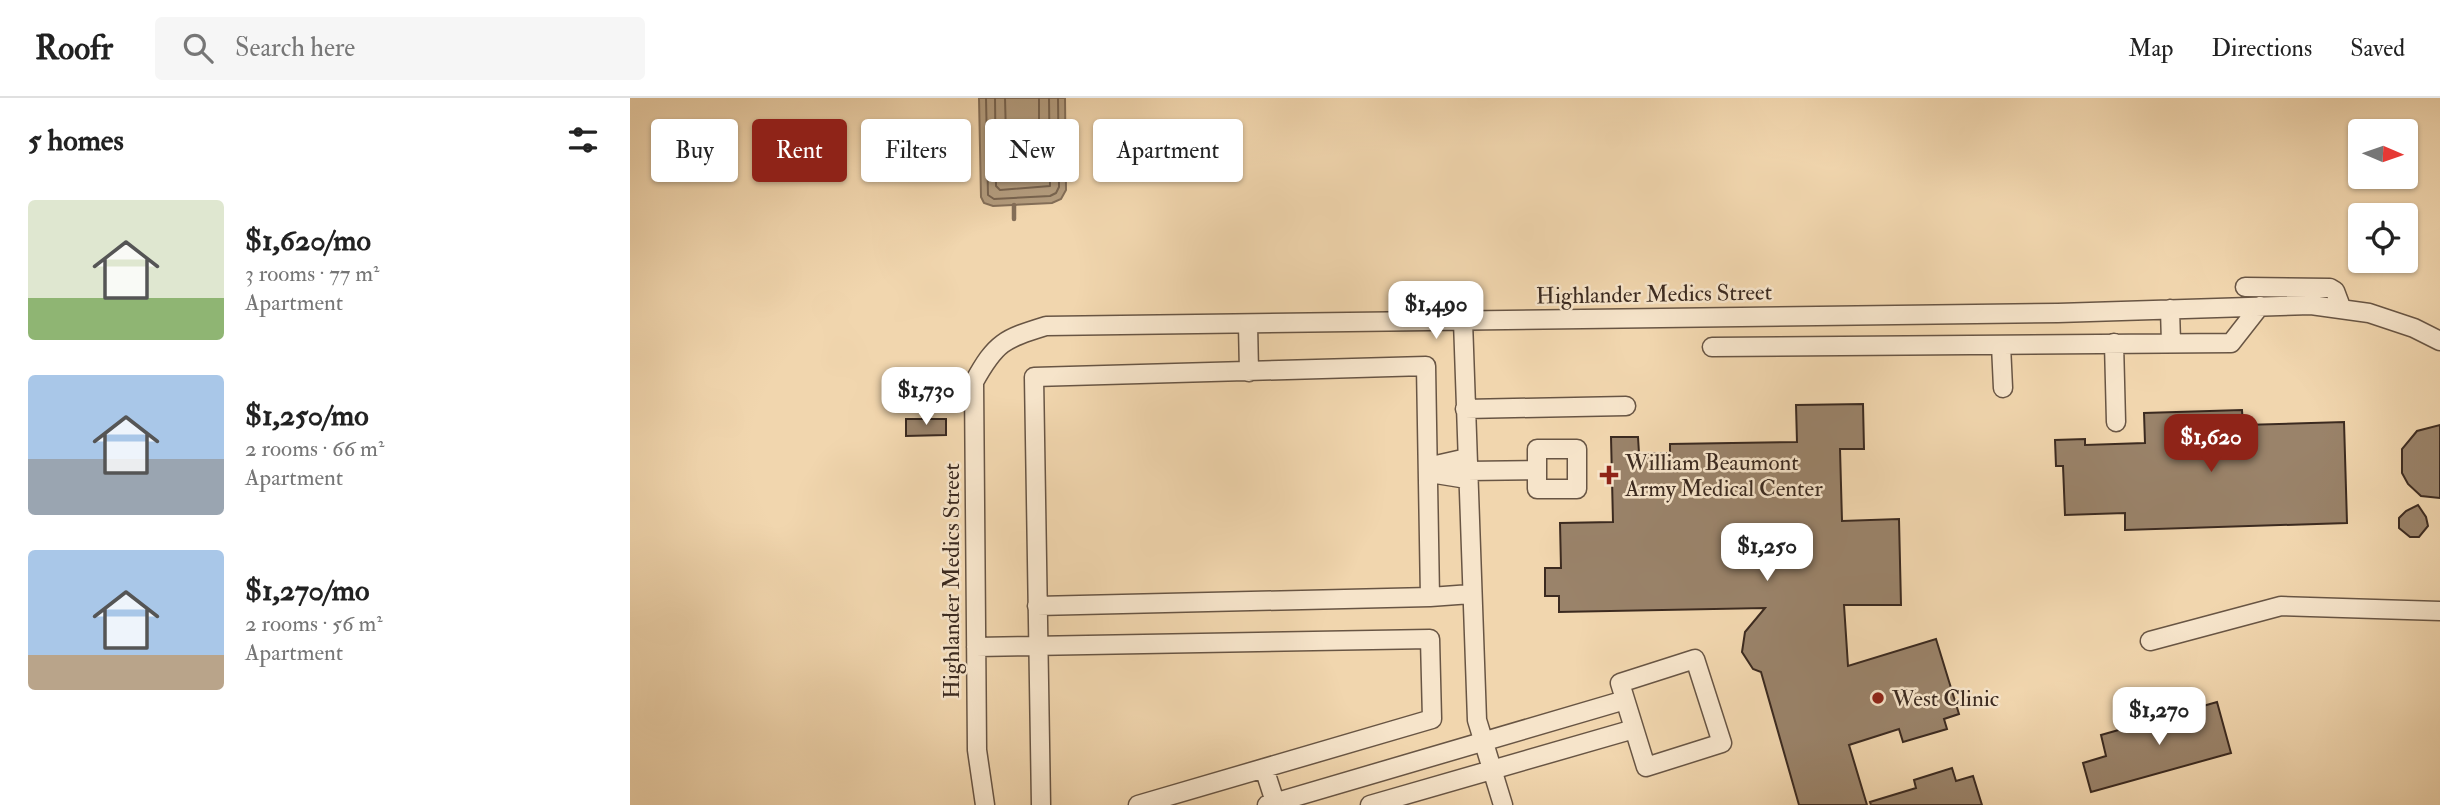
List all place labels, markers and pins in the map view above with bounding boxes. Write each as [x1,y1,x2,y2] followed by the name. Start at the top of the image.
[1379,282,1493,341] pin: $1,490
[869,368,983,427] pin: $1,730
[2154,414,2268,474] pin: $1,620
[1624,448,1823,503] place label: William Beaumont Army Medical Center
[1599,465,1619,485] marker: William Beaumont Army Medical Center
[1710,524,1824,583] pin: $1,250
[1891,684,1999,713] place label: West Clinic
[2102,688,2216,747] pin: $1,270
[1870,690,1886,706] marker: West Clinic

